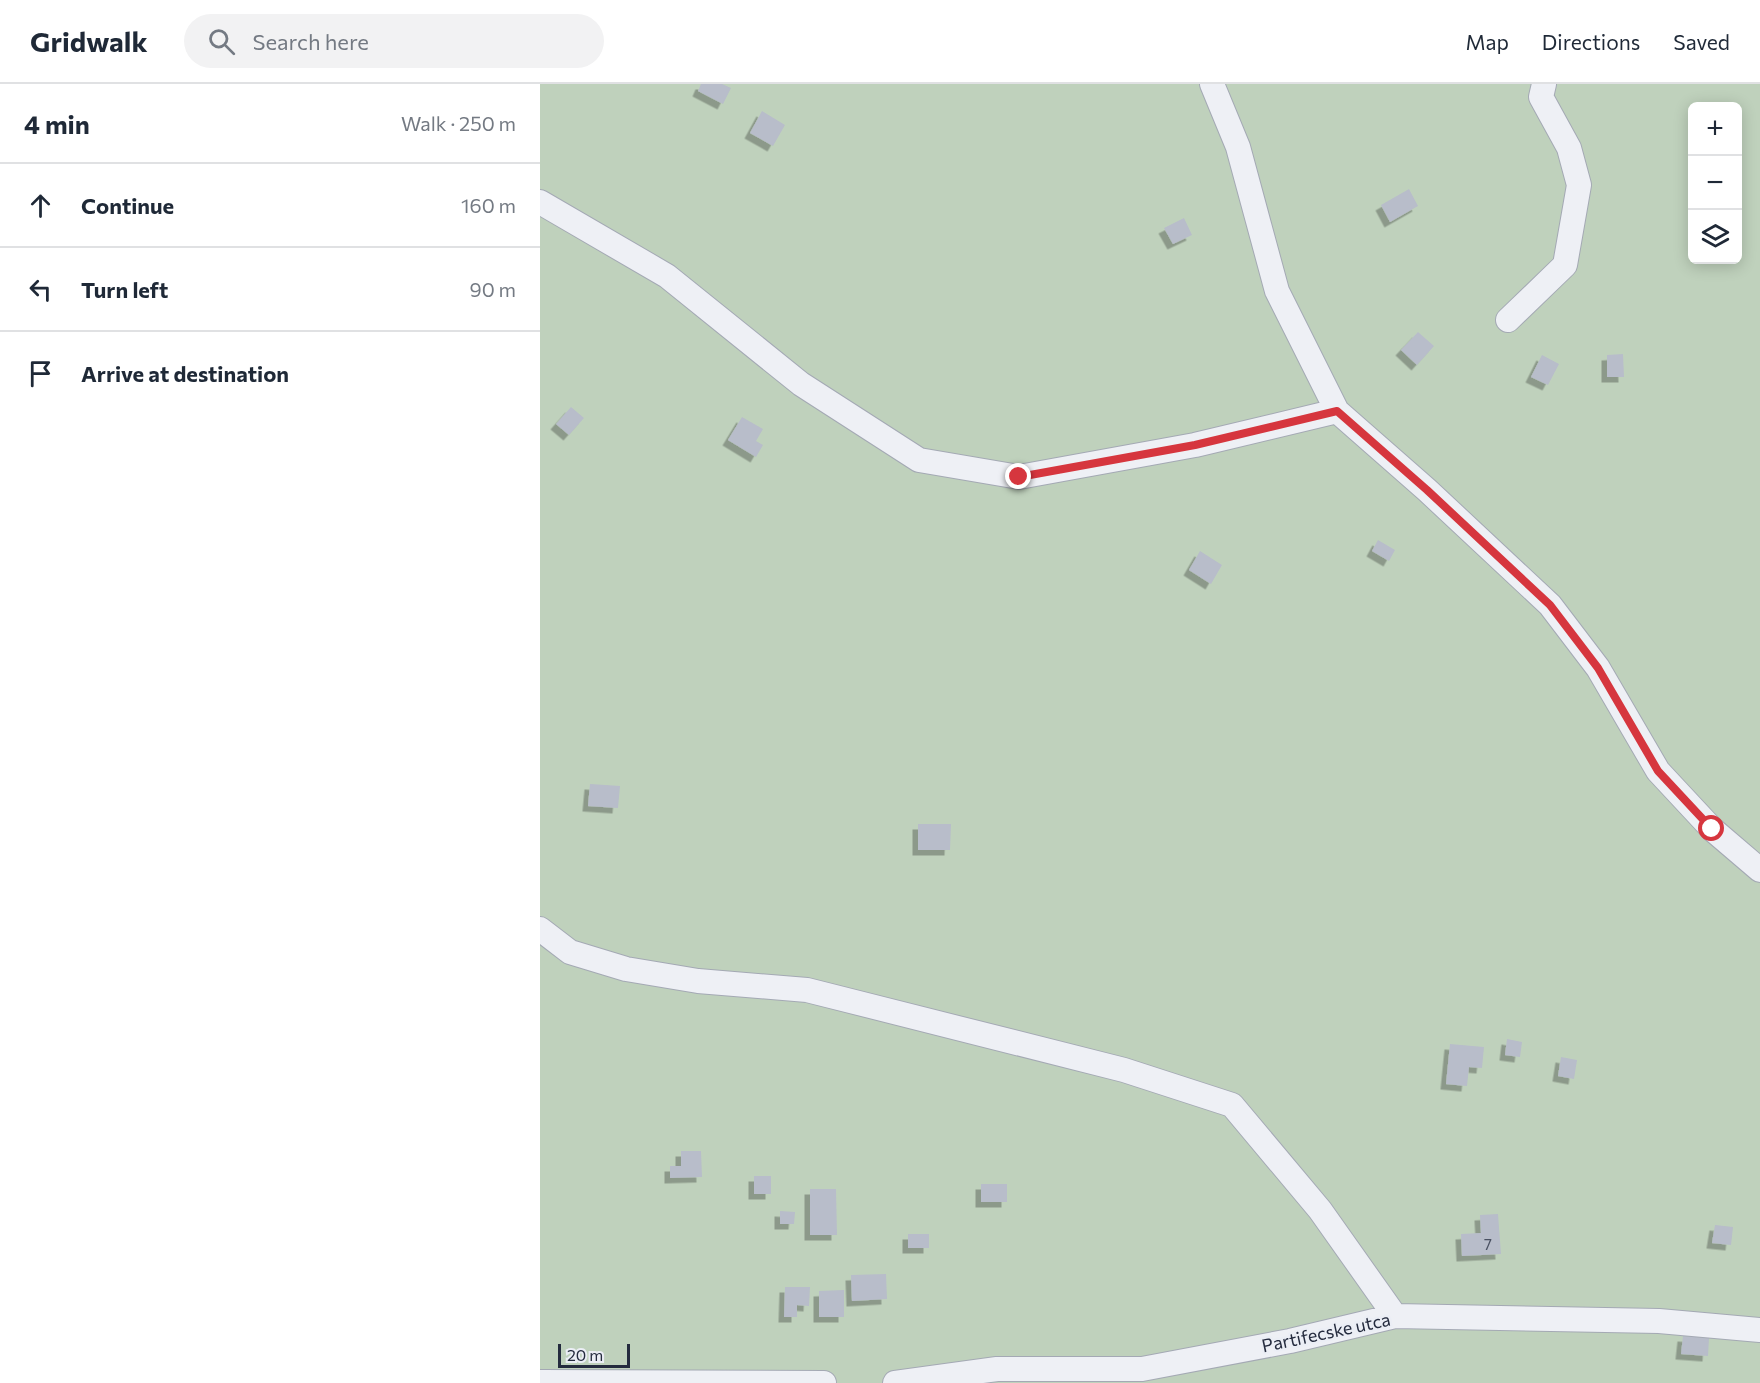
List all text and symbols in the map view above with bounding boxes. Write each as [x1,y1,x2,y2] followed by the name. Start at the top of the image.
[184,14,604,68] search box
[30,24,148,58] text: Gridwalk
[205,25,238,58] icon: search
[253,28,369,55] text: Search here
[1466,29,1509,54] text: Map
[1542,29,1640,54] text: Directions
[1673,29,1730,54] text: Saved
[1688,102,1742,264] map controls
[1688,102,1742,156] button: +
[24,108,90,139] text: 4 min
[401,111,516,135] text: Walk · 250 m
[1688,156,1742,210] button: −
[24,189,57,222] icon: ahead
[81,192,174,219] text: Continue
[461,193,516,217] text: 160 m
[1688,210,1742,264] button: layers
[24,273,57,306] icon: left
[81,276,168,303] text: Turn left
[470,277,516,301] text: 90 m
[24,357,57,390] icon: arrive
[81,360,289,387] text: Arrive at destination
[1005,463,1031,489] route end
[1698,815,1724,841] route start
[1484,1235,1492,1253] house number: 7
[1260,1308,1392,1356] street label: Partifecske utca
[558,1341,630,1368] scale bar
[567,1345,603,1364] text: 20 m

